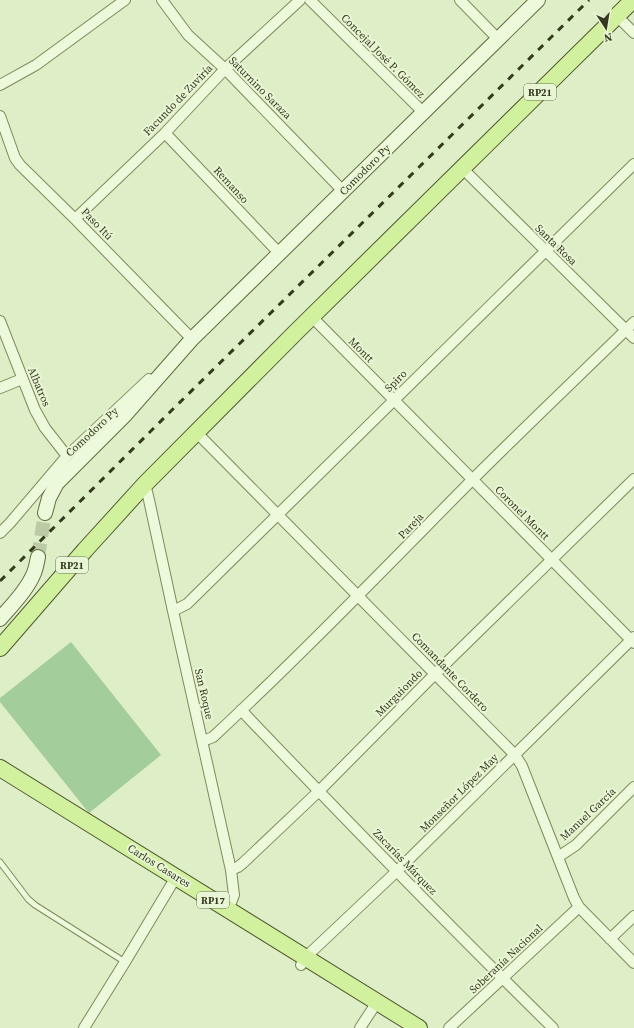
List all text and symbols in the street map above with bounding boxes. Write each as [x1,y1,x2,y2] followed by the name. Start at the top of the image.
[586,8,626,48] north arrow
[338,11,428,101] street label: Concejal José P. Gómez
[602,29,613,45] text: N
[225,53,295,123] street label: Saturnino Saraza
[140,61,216,139] street label: Facundo de Zuviría
[524,84,556,100] road number: RP21
[336,141,394,199] street label: Comodoro Py
[210,163,252,207] street label: Remanso
[78,205,116,244] street label: Paso Itú
[532,221,581,269] street label: Santa Rosa
[345,334,377,366] street label: Montt
[24,365,54,409] street label: Albatros
[382,367,410,395] street label: Spiro
[62,404,122,460] street label: Comodoro Py
[492,483,553,544] street label: Coronel Montt
[395,509,427,542] street label: Pareja
[56,557,88,573] road number: RP21
[408,629,492,715] street label: Comandante Cordero
[372,666,426,720] street label: Murguiondo
[191,667,217,721] street label: San Roque
[416,750,502,836] street label: Monseñor López May
[557,784,619,844] street label: Manuel García
[370,826,440,898] street label: Zacarías Márquez
[125,841,193,891] street label: Carlos Casares
[197,892,229,908] road number: RP17
[466,921,546,997] street label: Soberanía Nacional

